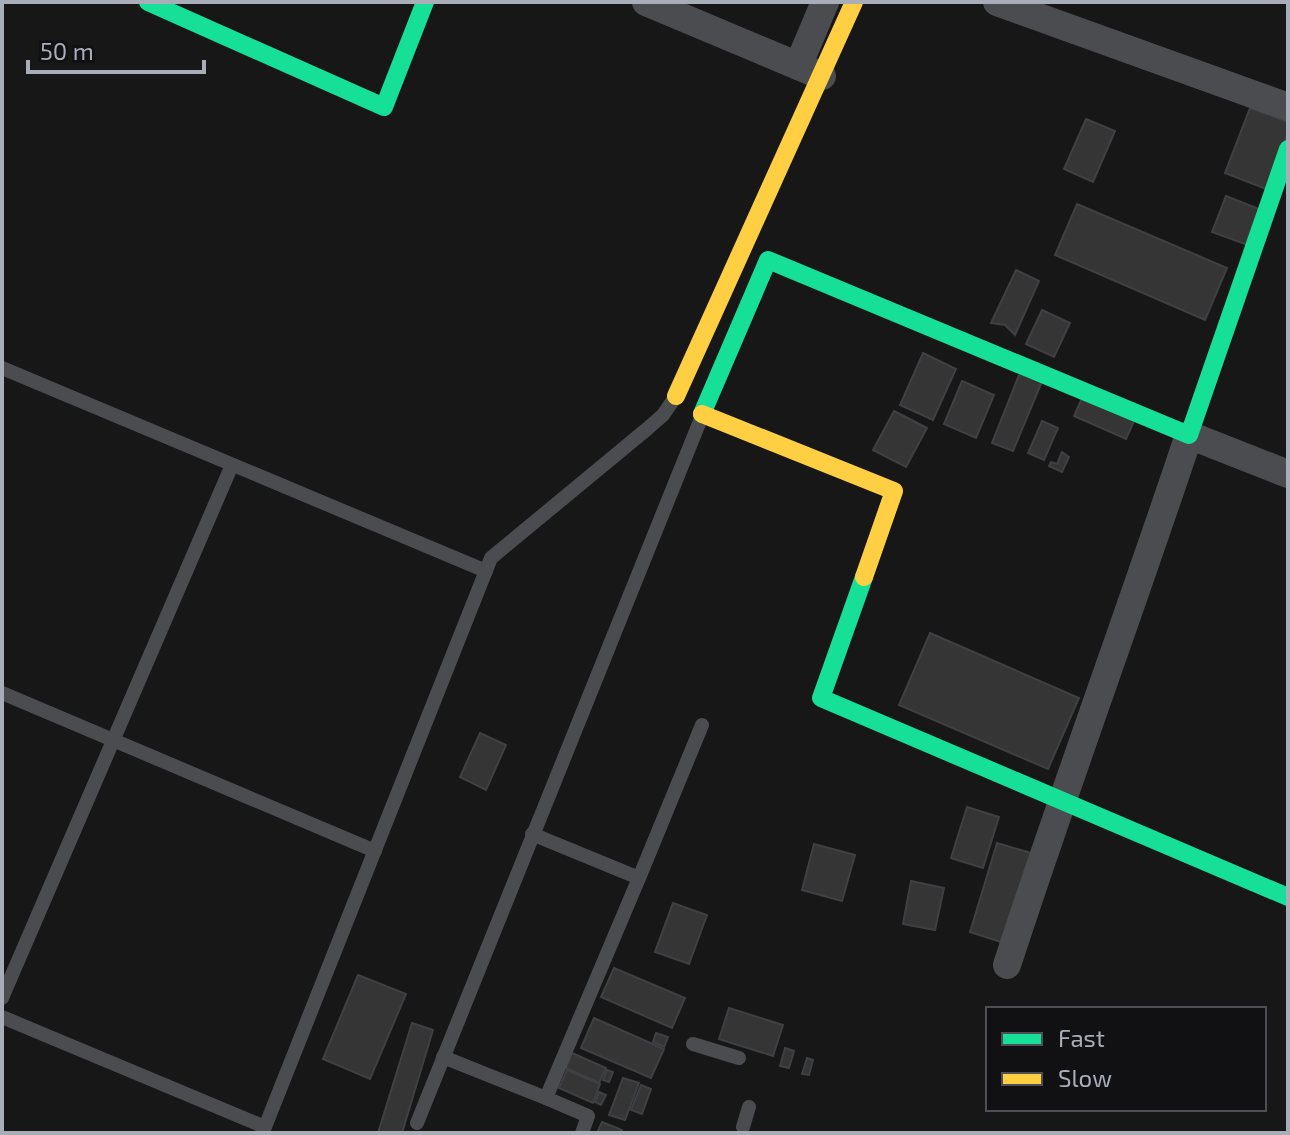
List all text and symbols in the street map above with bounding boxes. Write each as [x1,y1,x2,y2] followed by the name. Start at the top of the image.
[28,24,204,74] scale bar
[40,36,94,65] text: 50 m
[986,1007,1266,1111] legend
[1058,1023,1105,1052] text: Fast
[1058,1063,1112,1092] text: Slow

